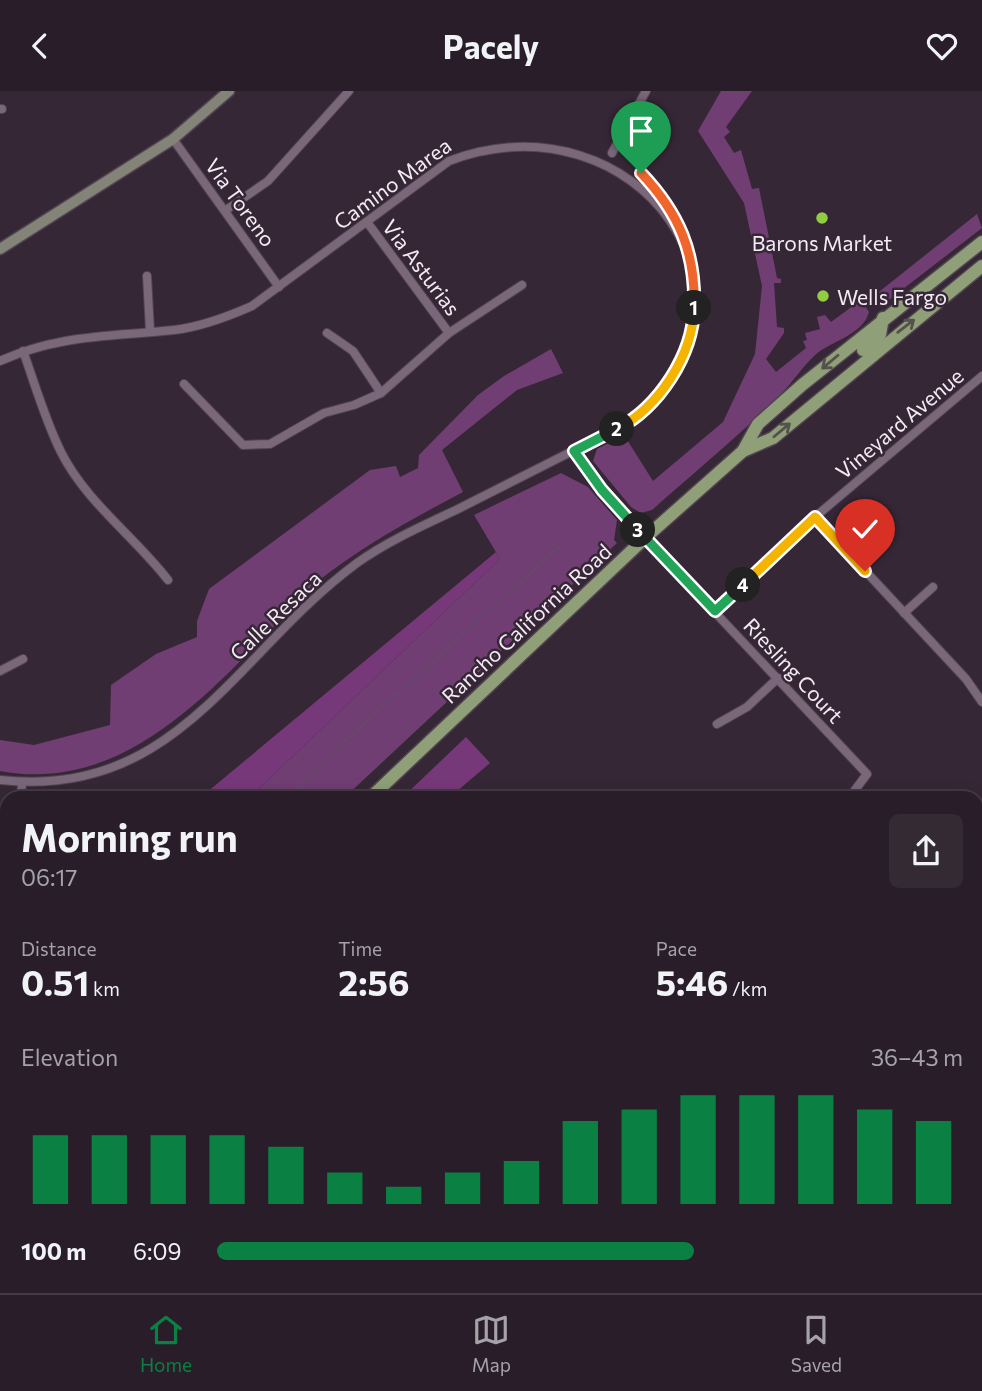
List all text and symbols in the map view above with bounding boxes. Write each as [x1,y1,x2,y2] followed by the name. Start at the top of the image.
[443,26,539,66] text: Pacely
[21,27,59,65] icon: back
[923,27,961,65] icon: heart
[611,101,671,173] pin
[622,112,660,150] icon: arrive
[329,132,455,234] street label: Camino Marea
[201,153,281,251] street label: Via Toreno
[814,210,830,226] marker: Barons Market
[378,214,466,320] street label: Via Asturias
[752,230,892,255] place label: Barons Market
[837,284,947,309] place label: Wells Fargo
[815,288,831,304] marker: Wells Fargo
[676,291,712,325] pin: 1
[689,296,698,319] text: 1
[896,319,914,334] one-way arrow
[822,354,840,370] one-way arrow
[830,362,968,484] street label: Vineyard Avenue
[600,411,634,447] pin: 2
[611,417,622,440] text: 2
[772,422,790,438] one-way arrow
[835,499,895,571] pin
[846,510,884,548] icon: check
[620,513,656,548] pin: 3
[632,518,643,541] text: 3
[436,538,616,708] street label: Rancho California Road
[224,565,326,665] street label: Calle Resaca
[726,567,760,603] pin: 4
[737,573,748,596] text: 4
[739,612,849,728] street label: Riesling Court
[21,813,238,860] text: Morning run
[889,814,963,888] button: share
[21,863,77,891] text: 06:17
[21,937,97,960] text: Distance
[338,937,382,960] text: Time
[656,937,697,960] text: Pace
[21,960,89,1003] text: 0.51
[338,960,410,1003] text: 2:56
[656,960,728,1003] text: 5:46
[89,977,120,1000] text: km
[728,977,767,1000] text: /km
[21,1043,118,1071] text: Elevation
[871,1043,963,1071] text: 36–43 m
[21,1237,86,1265] text: 100 m
[133,1237,181,1265] text: 6:09
[140,1311,192,1376] tab: Home
[472,1311,511,1376] tab: Map
[791,1311,842,1376] tab: Saved

